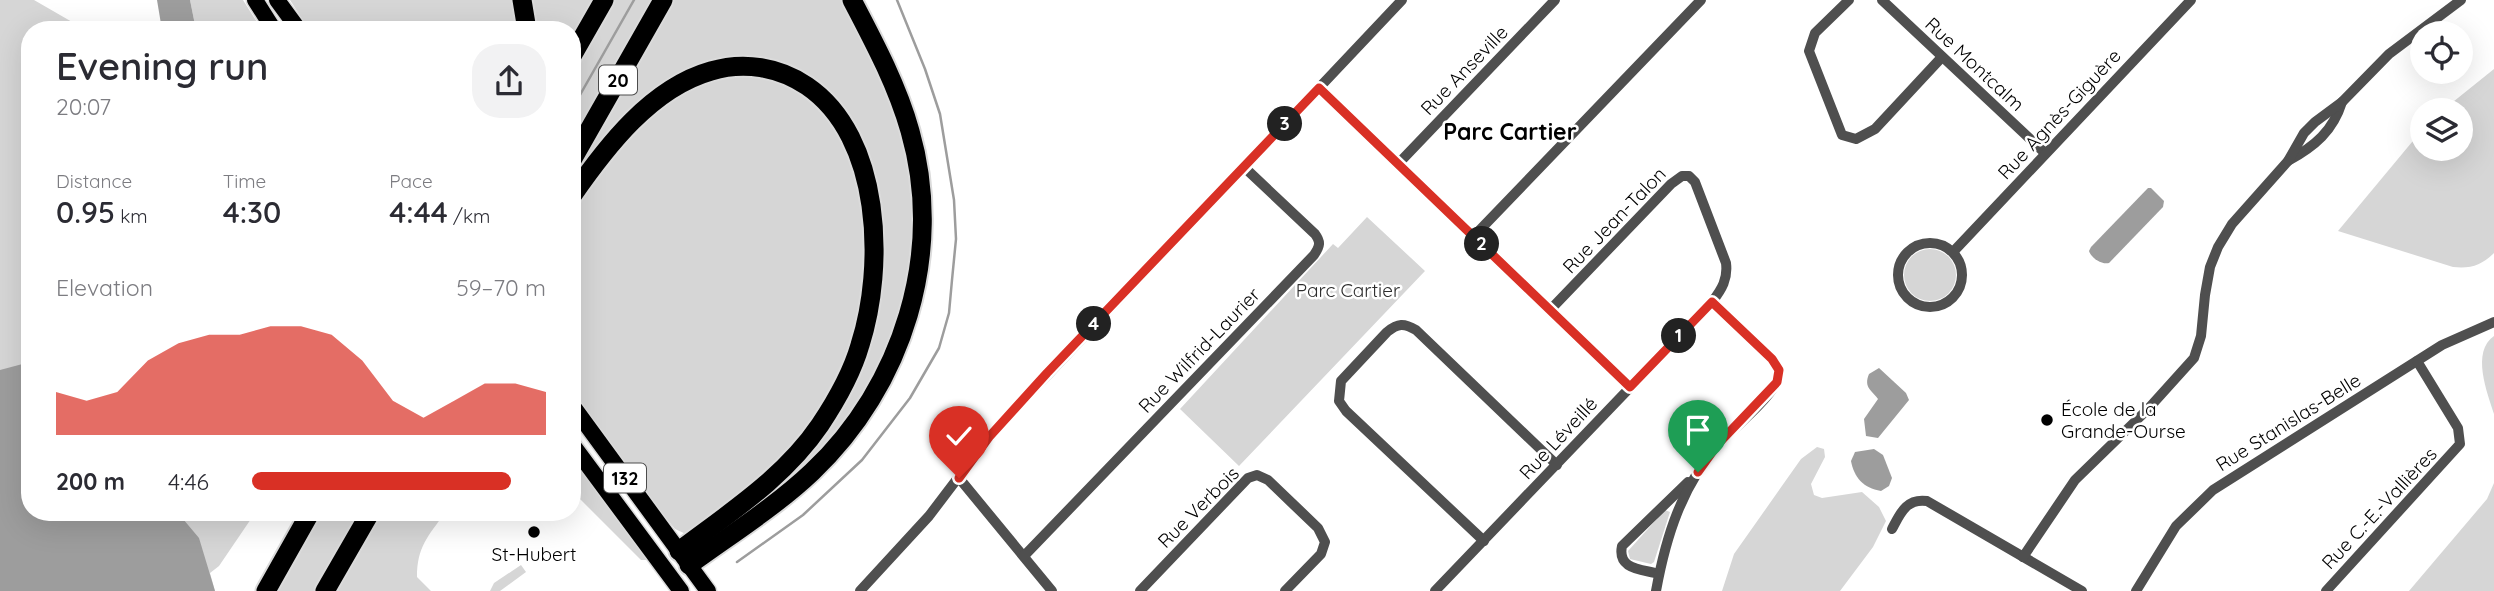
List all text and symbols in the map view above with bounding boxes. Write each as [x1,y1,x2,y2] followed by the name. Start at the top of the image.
[1920,12,2030,116] street label: Rue Montcalm
[1415,20,1513,120] street label: Rue Anseville
[2410,21,2473,161] map controls
[2410,21,2473,84] button: locate
[56,42,269,90] text: Evening run
[472,44,546,118] button: share
[1992,44,2126,184] street label: Rue Agnès-Giguère
[599,66,637,94] road number: 20
[56,92,111,121] text: 20:07
[2410,98,2473,161] button: layers
[1268,106,1302,142] pin: 3
[1279,111,1290,135] text: 3
[1443,117,1577,146] district label: Parc Cartier
[1557,162,1671,278] street label: Rue Jean-Talon
[56,169,132,193] text: Distance
[223,169,266,193] text: Time
[389,169,433,193] text: Pace
[56,193,115,231] text: 0.95
[223,193,281,231] text: 4:30
[389,193,448,231] text: 4:44
[115,204,148,228] text: km
[448,204,490,228] text: /km
[1464,226,1500,262] pin: 2
[1476,231,1487,255] text: 2
[56,273,153,302] text: Elevation
[456,273,546,302] text: 59–70 m
[1296,278,1401,302] park label: Parc Cartier
[1133,282,1265,418] street label: Rue Wilfrid-Laurier
[1076,306,1112,342] pin: 4
[1088,311,1099,335] text: 4
[1662,318,1696,354] pin: 1
[1675,323,1682,347] text: 1
[2211,368,2365,476] street label: Rue Stanislas-Belle
[1514,392,1602,484] street label: Rue Léveillé
[2061,397,2186,443] place label: École de la Grande-Ourse
[1668,400,1728,472] pin
[929,406,989,478] pin
[1679,411,1717,449] icon: arrive
[2039,412,2055,428] marker: École de la Grande-Ourse
[940,417,978,455] icon: check
[2316,442,2442,574] street label: Rue C.-E.-Vallières
[1152,461,1244,553] street label: Rue Verbois
[604,464,646,492] road number: 132
[56,467,125,496] text: 200 m
[168,467,209,496] text: 4:46
[526,524,542,540] marker: St-Hubert
[491,542,577,566] place label: St-Hubert

